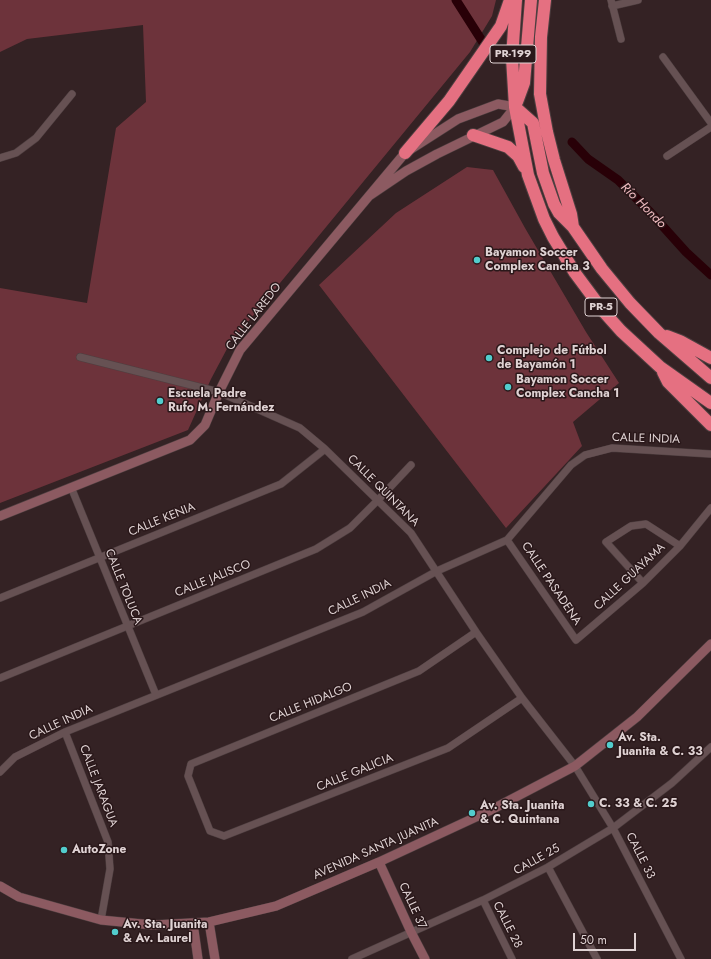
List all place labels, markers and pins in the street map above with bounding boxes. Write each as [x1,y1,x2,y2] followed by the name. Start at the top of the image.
[485,246,590,274] place label: Bayamon Soccer Complex Cancha 3
[472,255,482,265] marker: Bayamon Soccer Complex Cancha 3
[497,344,607,372] place label: Complejo de Fútbol de Bayamón 1
[484,353,494,363] marker: Complejo de Fútbol de Bayamón 1
[516,373,619,401] place label: Bayamon Soccer Complex Cancha 1
[503,382,513,392] marker: Bayamon Soccer Complex Cancha 1
[168,387,274,415] place label: Escuela Padre Rufo M. Fernández
[155,396,165,406] marker: Escuela Padre Rufo M. Fernández
[618,731,703,759] place label: Av. Sta. Juanita & C. 33
[605,740,615,750] marker: Av. Sta. Juanita & C. 33
[599,797,677,811] place label: C. 33 & C. 25
[480,799,564,827] place label: Av. Sta. Juanita & C. Quintana
[586,799,596,809] marker: C. 33 & C. 25
[467,808,477,818] marker: Av. Sta. Juanita & C. Quintana
[72,843,126,857] place label: AutoZone
[59,845,69,855] marker: AutoZone
[123,918,207,946] place label: Av. Sta. Juanita & Av. Laurel
[110,927,120,937] marker: Av. Sta. Juanita & Av. Laurel

